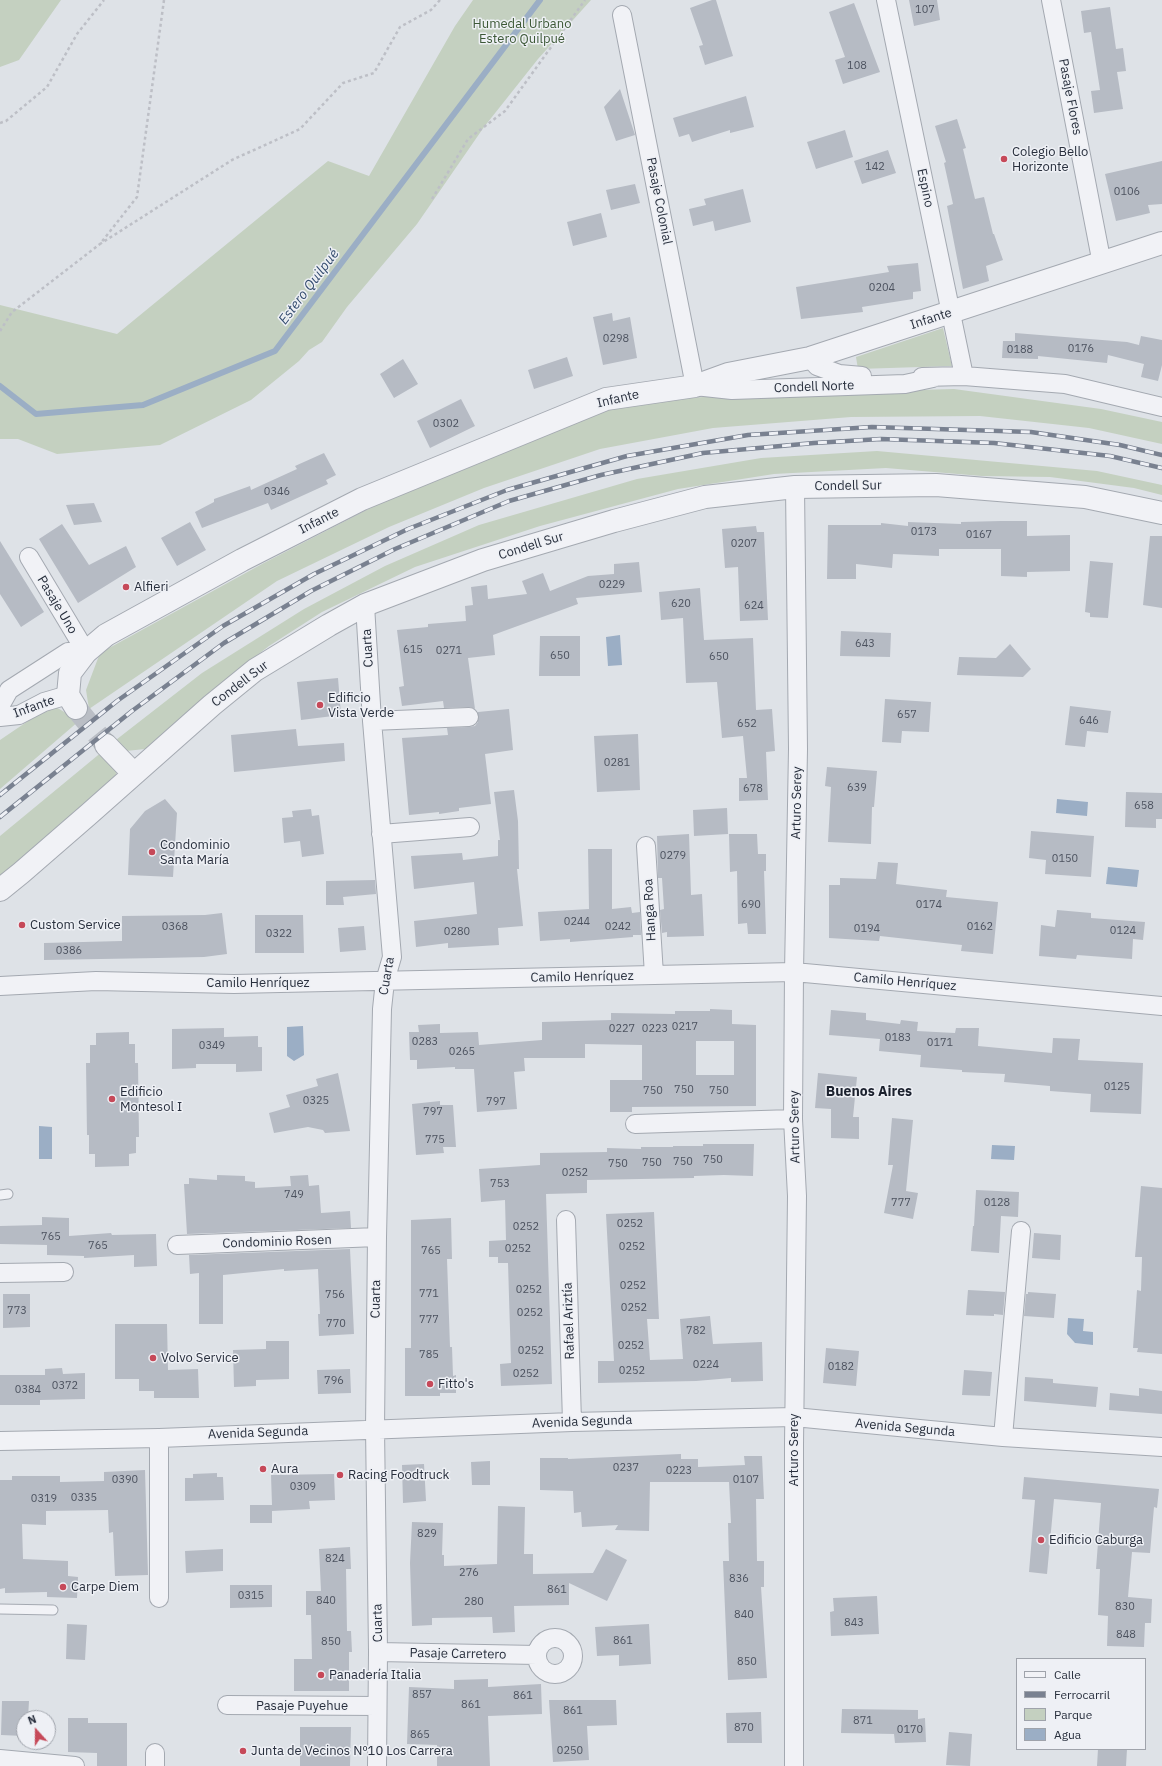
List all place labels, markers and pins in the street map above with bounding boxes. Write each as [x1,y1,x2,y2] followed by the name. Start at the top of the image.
[1012,144,1088,175] place label: Colegio Bello Horizonte
[999,154,1009,164] marker: Colegio Bello Horizonte
[134,579,168,595] place label: Alfieri
[121,582,131,592] marker: Alfieri
[328,690,394,721] place label: Edificio Vista Verde
[315,700,325,710] marker: Edificio Vista Verde
[160,837,230,868] place label: Condominio Santa María
[147,847,157,857] marker: Condominio Santa María
[30,917,121,933] place label: Custom Service
[17,920,27,930] marker: Custom Service
[120,1084,182,1115] place label: Edificio Montesol I
[107,1094,117,1104] marker: Edificio Montesol I
[161,1350,239,1366] place label: Volvo Service
[148,1353,158,1363] marker: Volvo Service
[438,1376,474,1392] place label: Fitto's
[425,1379,435,1389] marker: Fitto's
[271,1461,298,1477] place label: Aura
[258,1464,268,1474] marker: Aura
[348,1467,449,1483] place label: Racing Foodtruck
[335,1470,345,1480] marker: Racing Foodtruck
[1049,1532,1143,1548] place label: Edificio Caburga
[1036,1535,1046,1545] marker: Edificio Caburga
[71,1579,139,1595] place label: Carpe Diem
[58,1582,68,1592] marker: Carpe Diem
[329,1667,421,1683] place label: Panadería Italia
[316,1670,326,1680] marker: Panadería Italia
[251,1743,453,1759] place label: Junta de Vecinos Nº10 Los Carrera
[238,1746,248,1756] marker: Junta de Vecinos Nº10 Los Carrera

